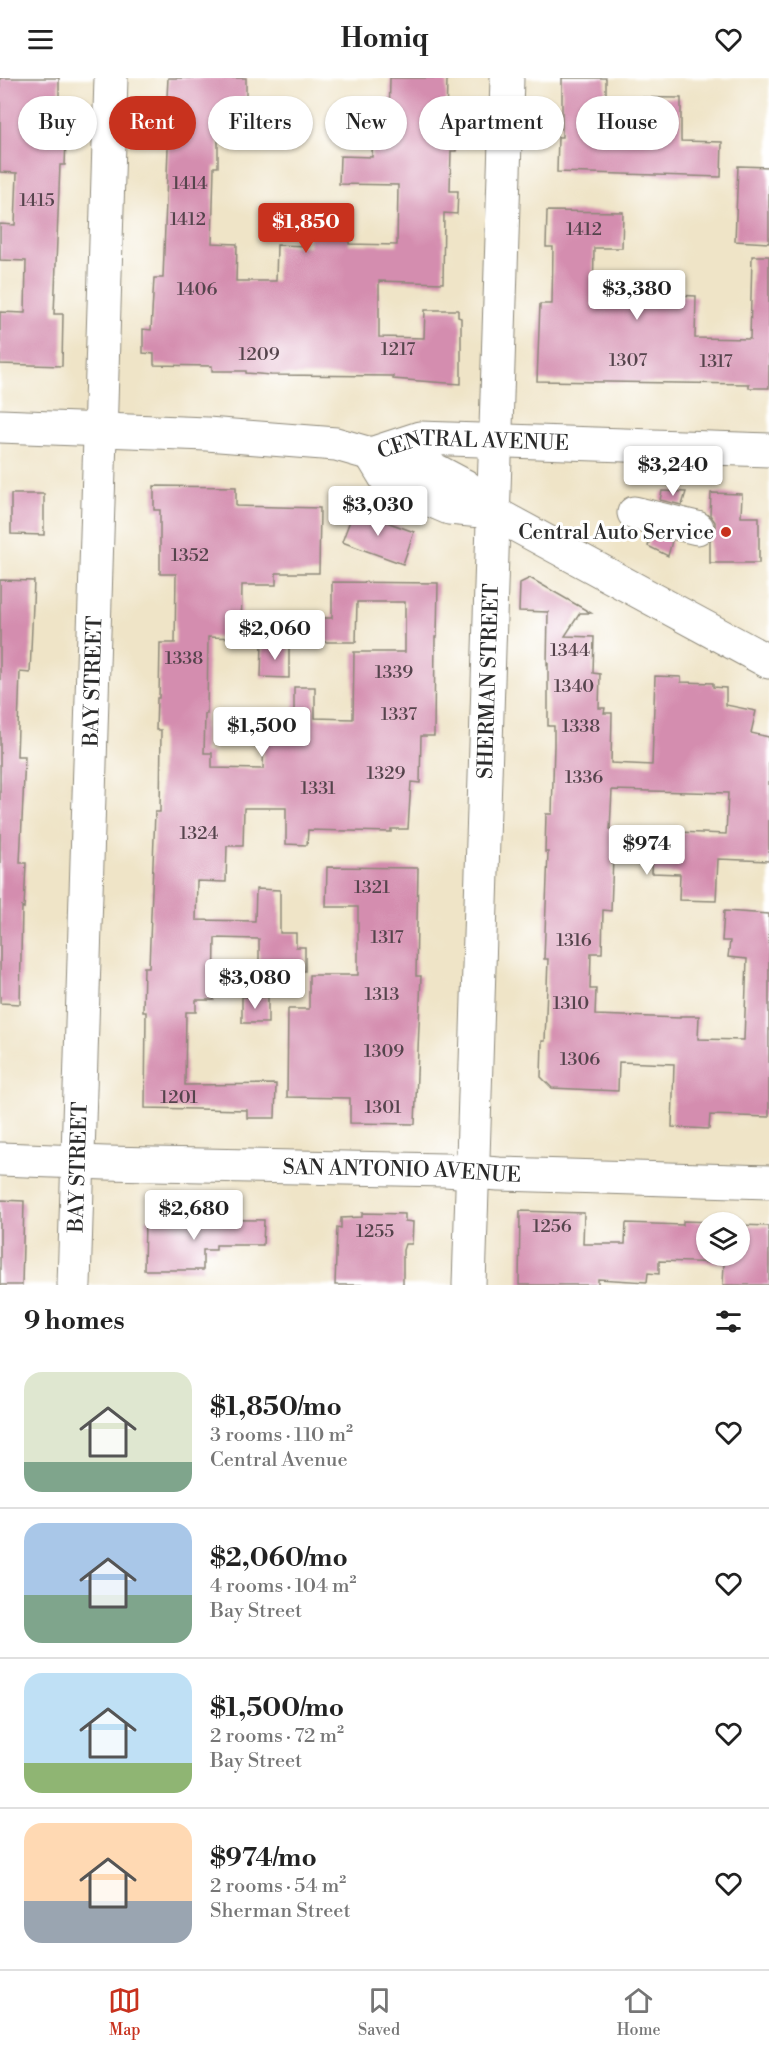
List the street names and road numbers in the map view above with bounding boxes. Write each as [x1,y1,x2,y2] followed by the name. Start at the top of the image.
[374,426,569,465] street label: CENTRAL AVENUE
[473,583,505,779] street label: SHERMAN STREET
[78,615,109,748] street label: BAY STREET
[64,1101,94,1234] street label: BAY STREET
[282,1155,521,1189] street label: SAN ANTONIO AVENUE

